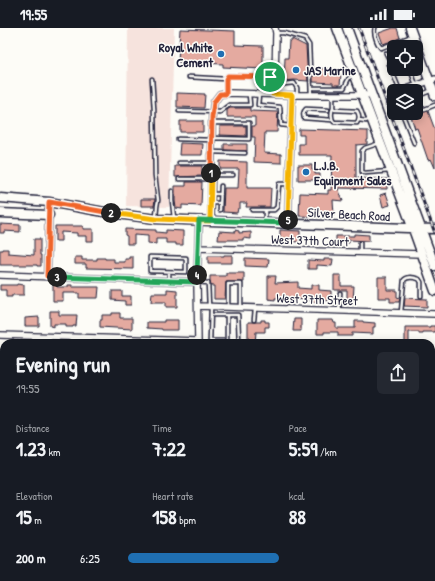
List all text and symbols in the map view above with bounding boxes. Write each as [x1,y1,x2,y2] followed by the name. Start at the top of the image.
[20,4,47,25] text: 19:55
[159,38,214,71] place label: Royal White Cement
[387,40,423,120] map controls
[387,40,423,76] button: locate
[216,49,226,59] marker: Royal White Cement
[253,60,287,94] pin
[304,61,357,79] place label: JAS Marine
[291,65,301,75] marker: JAS Marine
[259,66,281,88] icon: arrive
[387,84,423,120] button: layers
[314,156,392,190] place label: L.J.B. Equipment Sales
[201,163,221,183] pin: 1
[209,166,213,180] text: 1
[301,167,311,177] marker: L.J.B. Equipment Sales
[101,203,121,223] pin: 2
[307,203,391,225] street label: Silver Beach Road
[108,206,114,220] text: 2
[278,210,298,230] pin: 5
[286,213,290,227] text: 5
[271,230,350,250] street label: West 37th Court
[187,265,207,285] pin: 4
[47,267,67,287] pin: 3
[195,268,199,282] text: 4
[55,270,59,284] text: 3
[276,289,358,309] street label: West 37th Street
[16,349,110,379] text: Evening run
[377,352,419,394] button: share
[16,379,40,397] text: 19:55
[16,421,50,435] text: Distance
[152,421,172,435] text: Time
[289,421,307,435] text: Pace
[16,435,46,462] text: 1.23
[152,435,186,462] text: 7:22
[289,435,318,462] text: 5:59
[46,445,60,459] text: km
[318,445,337,459] text: /km
[16,489,53,503] text: Elevation
[152,489,193,503] text: Heart rate
[289,489,305,503] text: kcal
[16,503,32,530] text: 15
[152,503,177,530] text: 158
[289,503,306,530] text: 88
[32,513,42,527] text: m
[177,513,196,527] text: bpm
[16,549,46,567] text: 200 m
[80,549,100,567] text: 6:25

